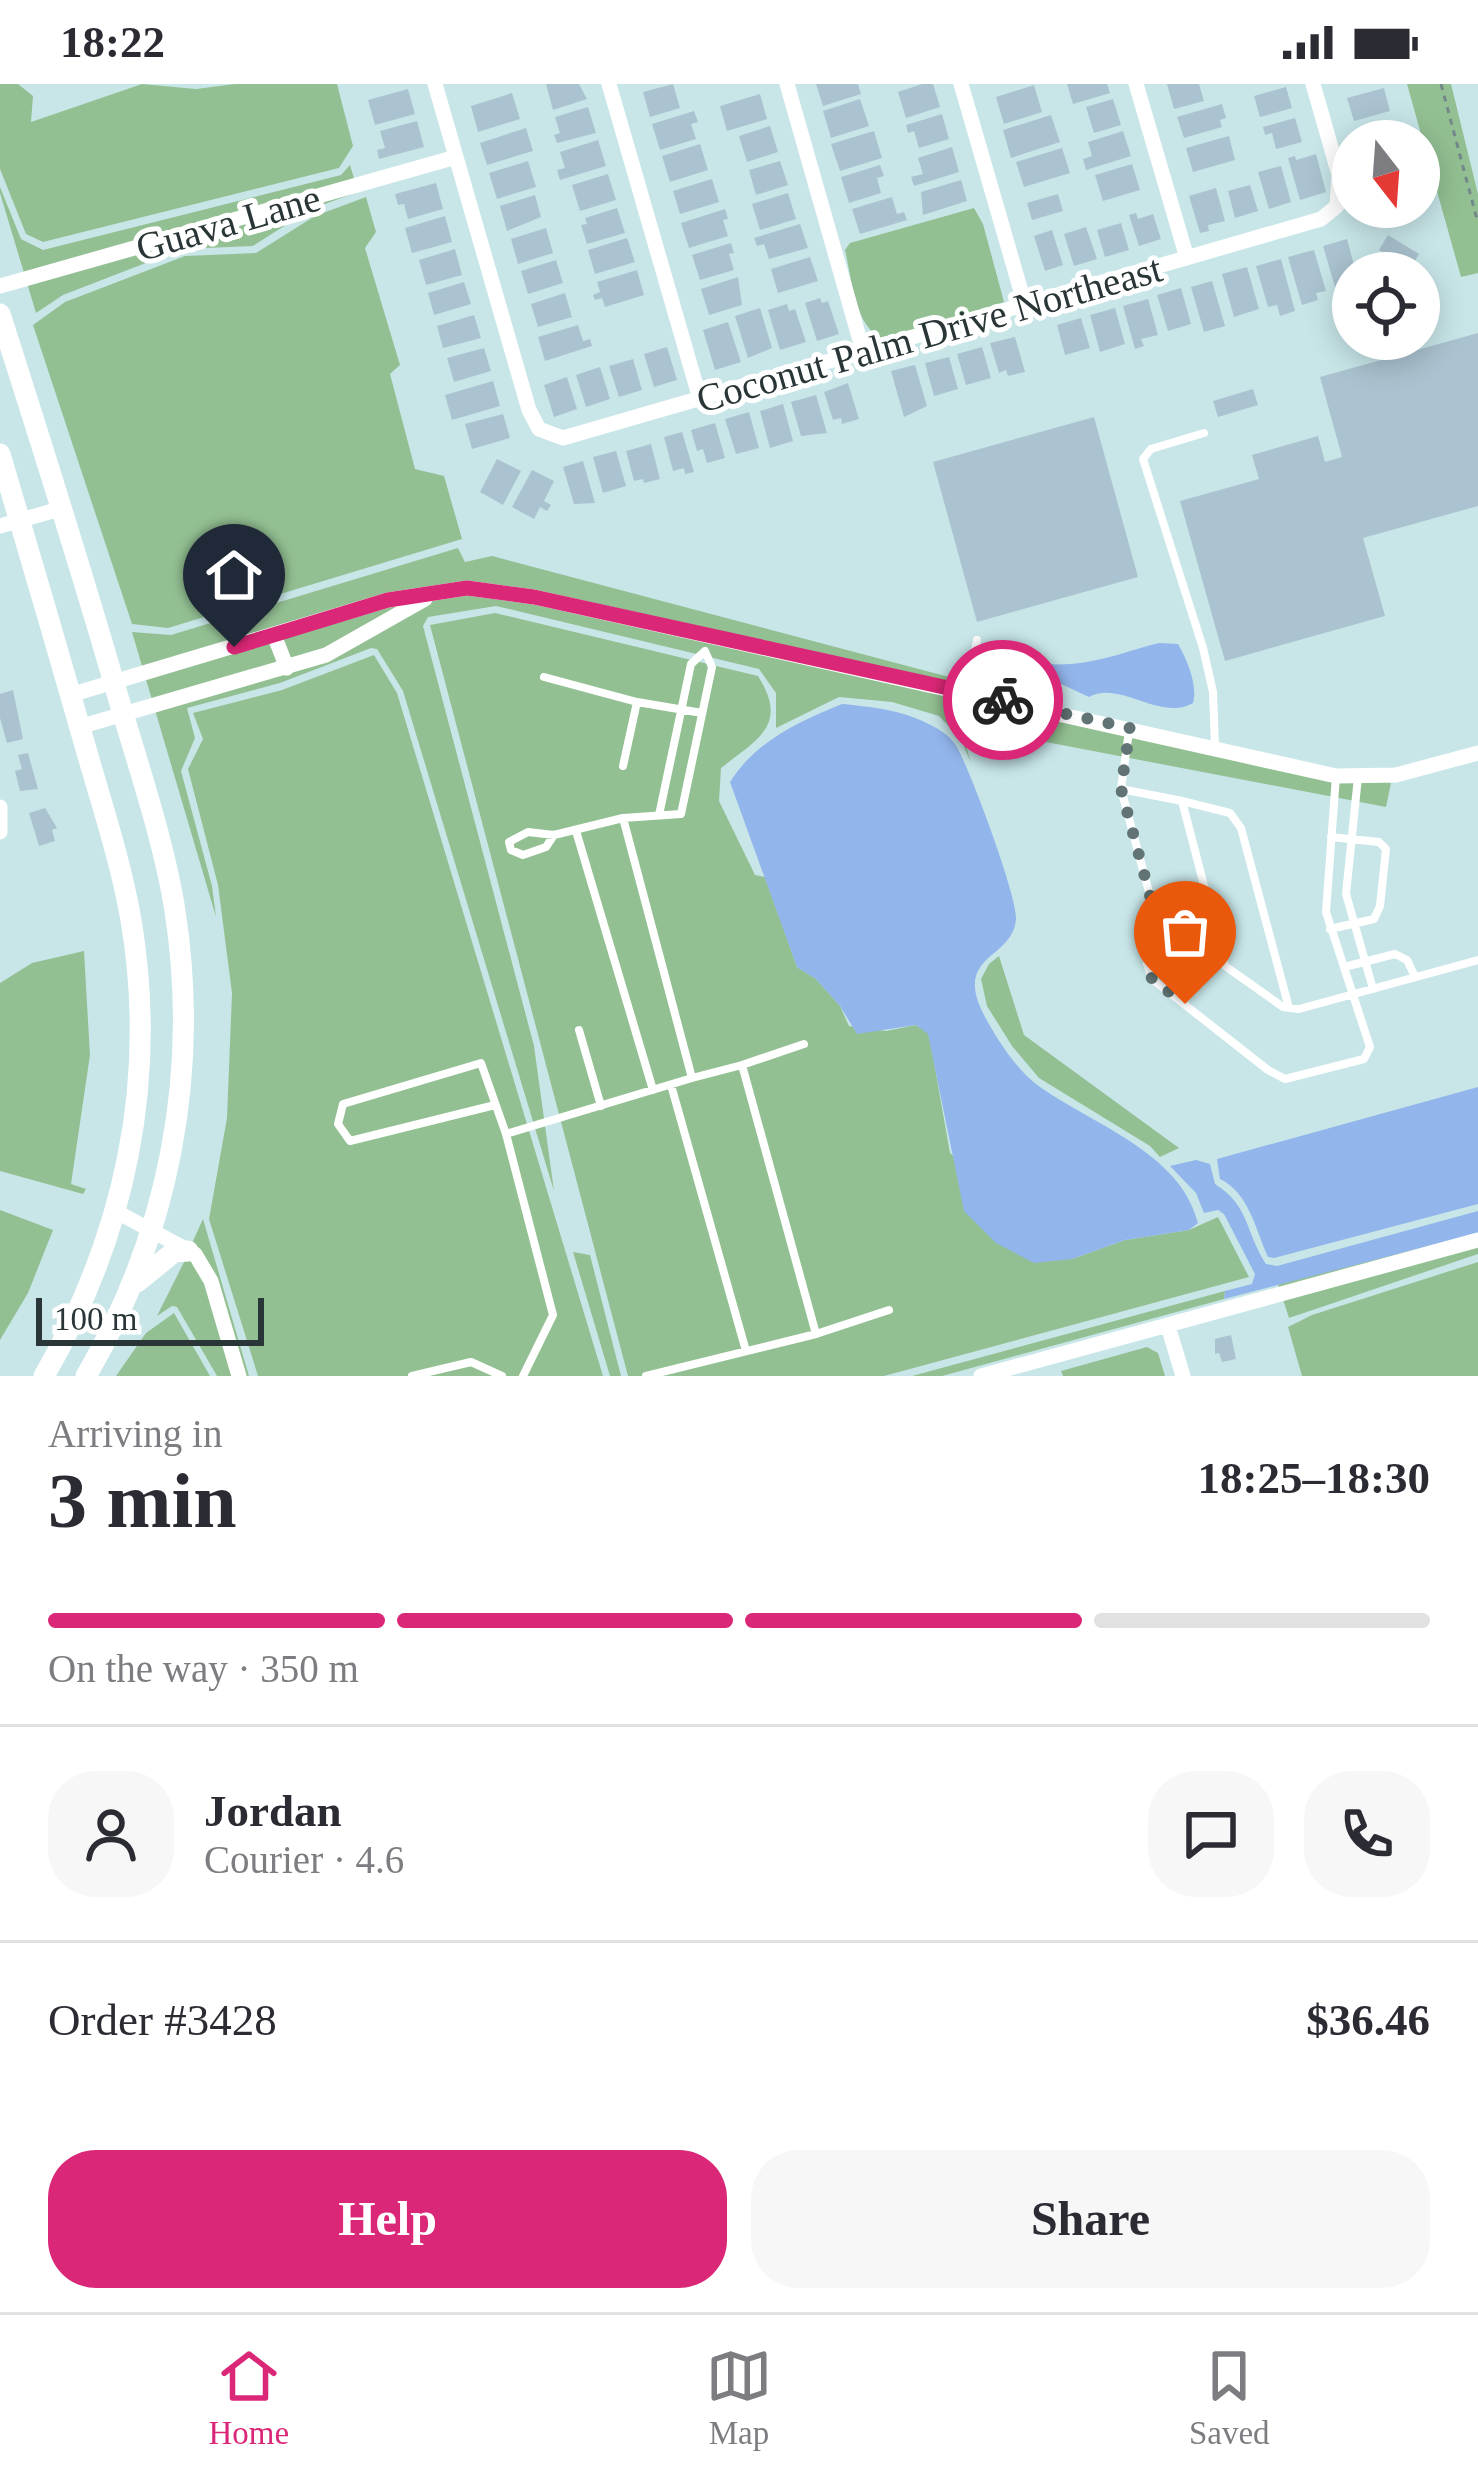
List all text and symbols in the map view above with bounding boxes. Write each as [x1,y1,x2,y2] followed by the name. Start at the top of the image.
[60,17,165,67] text: 18:22
[1332,120,1440,228] north arrow
[1332,120,1440,360] map controls
[131,176,325,269] street label: Guava Lane
[692,246,1167,421] street label: Coconut Palm Drive Northeast
[1332,252,1440,360] button: locate
[183,524,285,647] pin
[201,542,267,608] icon: home
[943,640,1063,760] courier
[970,667,1036,733] icon: bike
[1134,881,1236,1004] pin
[1152,899,1218,965] icon: bag
[36,1292,264,1345] scale bar
[54,1301,137,1337] text: 100 m
[48,1412,222,1455] text: Arriving in
[1198,1453,1430,1503] text: 18:25–18:30
[48,1457,237,1544] text: 3 min
[48,1647,359,1690] text: On the way · 350 m
[48,1771,174,1897] button: person
[1148,1771,1274,1897] button: chat
[1304,1771,1430,1897] button: phone
[204,1786,342,1836] text: Jordan
[204,1838,404,1881] text: Courier · 4.6
[48,1995,277,2045] text: Order #3428
[1306,1995,1430,2045] text: $36.46
[48,2150,727,2288] button: Help
[751,2150,1430,2288] button: Share
[208,2343,289,2452] tab: Home
[706,2343,772,2452] tab: Map
[1189,2343,1270,2452] tab: Saved

